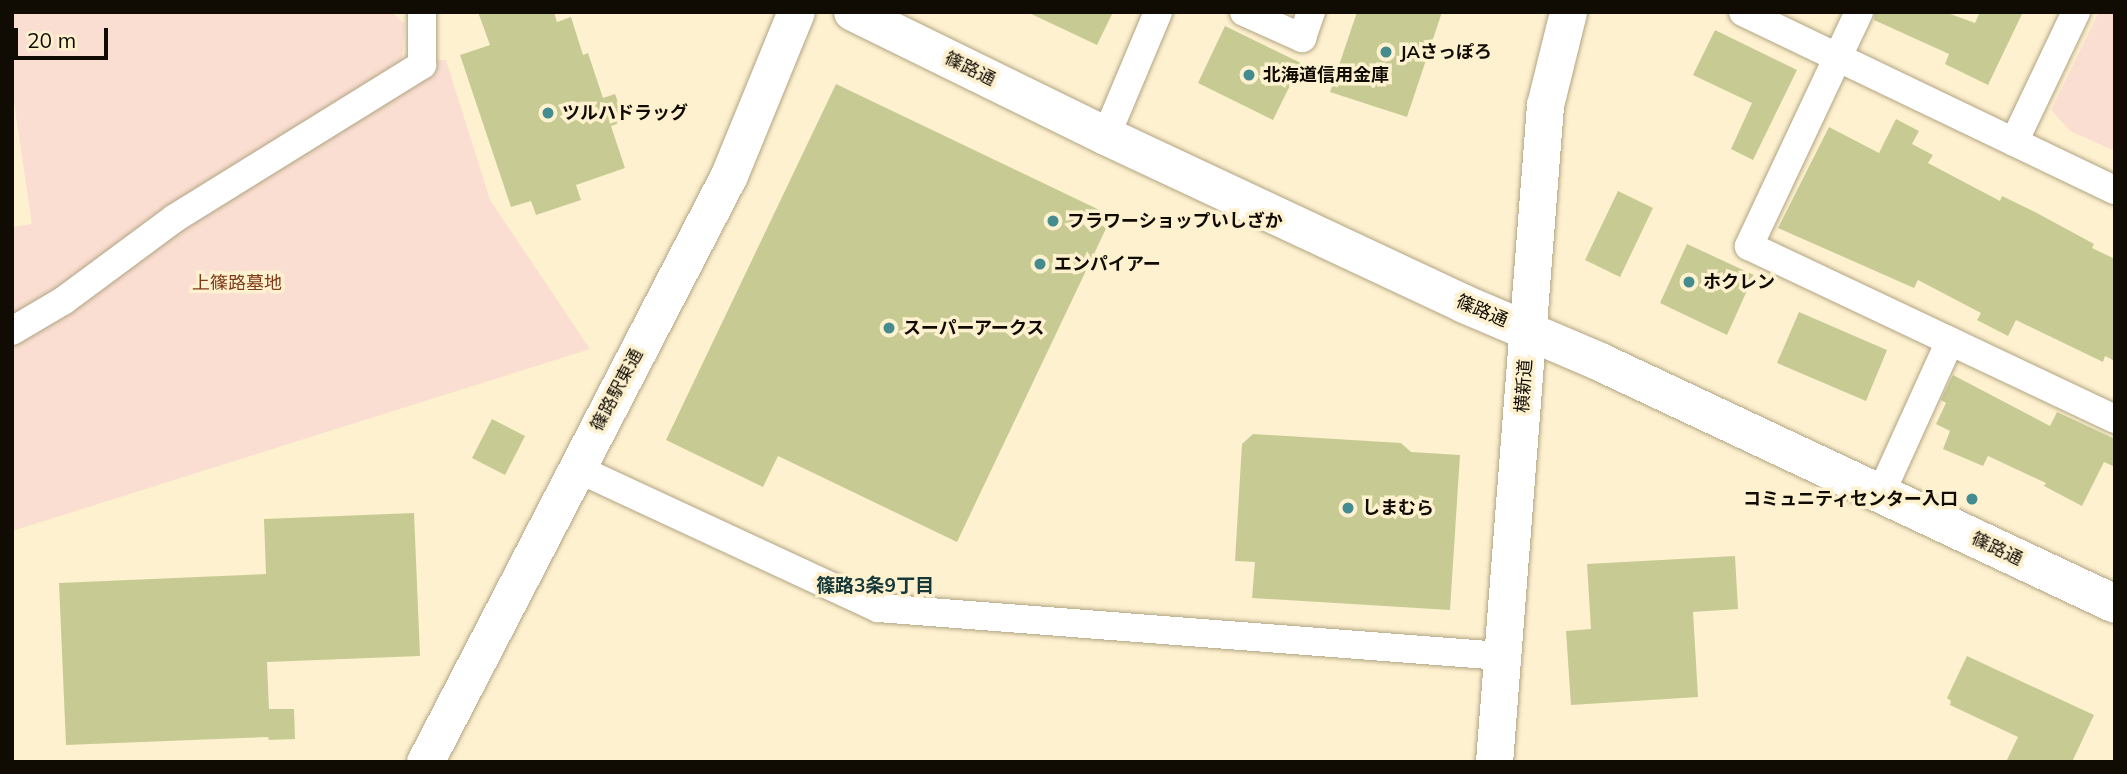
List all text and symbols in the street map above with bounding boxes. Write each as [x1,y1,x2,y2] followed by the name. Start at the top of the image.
[18,14,112,58] scale bar
[27,27,76,53] text: 20 m
[1400,41,1492,63] place label: JAさっぽろ
[1378,44,1394,60] marker: JAさっぽろ
[941,47,999,91] street label: 篠路通
[1263,64,1389,86] place label: 北海道信用金庫
[1241,67,1257,83] marker: 北海道信用金庫
[562,102,688,124] place label: ツルハドラッグ
[540,105,556,121] marker: ツルハドラッグ
[1067,210,1283,232] place label: フラワーショップいしざか
[1045,213,1061,229] marker: フラワーショップいしざか
[1054,253,1161,275] place label: エンパイアー
[1032,256,1048,272] marker: エンパイアー
[1703,271,1775,293] place label: ホクレン
[192,272,282,294] park label: 上篠路墓地
[1681,274,1697,290] marker: ホクレン
[1453,291,1511,331] street label: 篠路通
[903,317,1046,339] place label: スーパーアークス
[881,320,897,336] marker: スーパーアークス
[586,345,648,435] street label: 篠路駅東通
[1511,358,1537,414] street label: 横新道
[1742,488,1958,510] place label: コミュニティセンター入口
[1964,491,1980,507] marker: コミュニティセンター入口
[1362,497,1434,519] place label: しまむら
[1340,500,1356,516] marker: しまむら
[1968,528,2026,570] street label: 篠路通
[816,575,934,597] district label: 篠路3条9丁目

